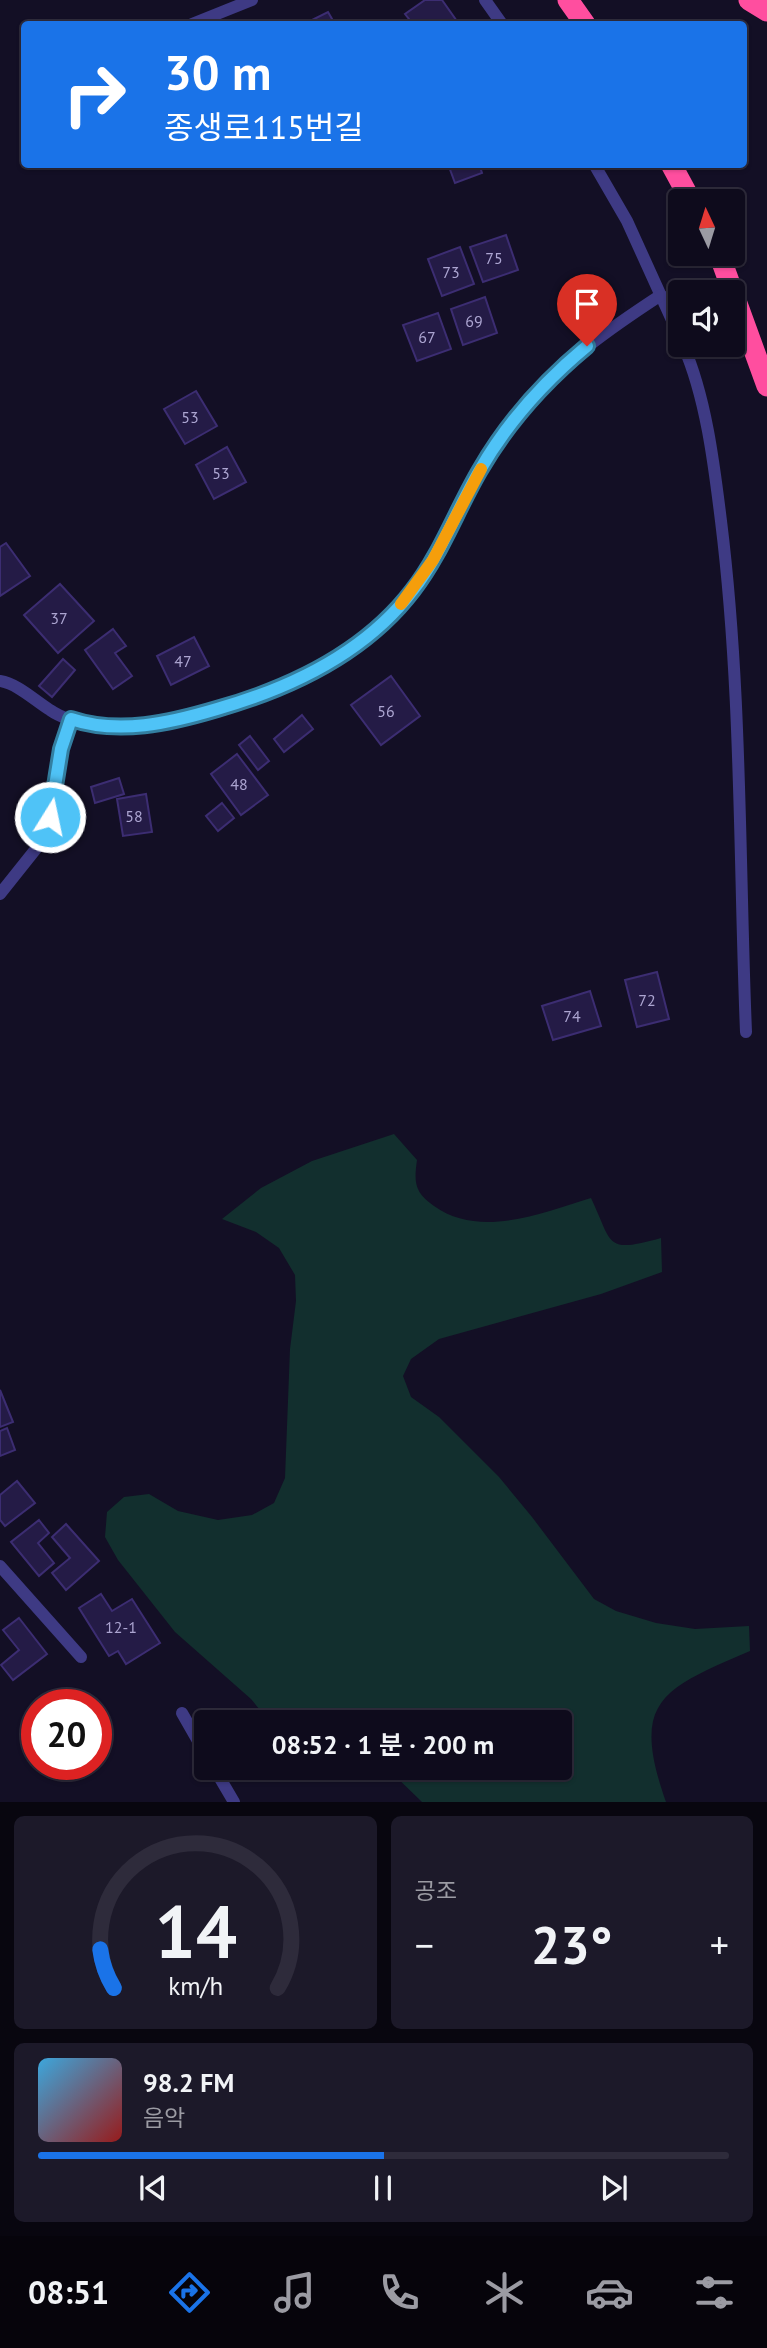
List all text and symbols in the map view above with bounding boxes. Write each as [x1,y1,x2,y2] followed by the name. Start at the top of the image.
[164,40,271,104] text: 30 m
[49,49,140,140] icon: right
[164,106,364,148] text: 종생로115번길
[668,189,746,266] north arrow
[668,189,745,357] map controls
[485,248,503,268] house number: 75
[442,262,460,282] house number: 73
[557,274,617,346] pin
[668,280,745,357] button: sound
[568,285,606,323] icon: arrive
[465,311,483,331] house number: 69
[418,327,436,347] house number: 67
[181,407,199,427] house number: 53
[212,463,230,483] house number: 53
[50,608,68,628] house number: 37
[174,651,192,671] house number: 47
[377,701,395,721] house number: 56
[230,774,248,794] house number: 48
[13,780,87,854] position arrow
[125,806,143,826] house number: 58
[638,990,656,1010] house number: 72
[563,1006,581,1026] house number: 74
[105,1617,137,1637] house number: 12-1
[21,1689,112,1780] speed limit sign: 20
[272,1728,494,1761] text: 08:52 · 1 분 · 200 m
[415,1876,457,1905] text: 공조
[154,1885,237,1979] text: 14
[531,1911,613,1978] text: 23°
[415,1920,434,1969] text: −
[710,1920,729,1969] text: +
[168,1970,223,2002] text: km/h
[143,2066,234,2099] text: 98.2 FM
[143,2103,185,2132] text: 음악
[134,2169,172,2207] icon: previous
[364,2169,402,2207] icon: pause
[595,2169,633,2207] icon: next
[165,2268,214,2317] icon: directions
[270,2268,319,2317] icon: music
[375,2268,424,2317] icon: phone
[480,2268,529,2317] icon: climate
[585,2268,634,2317] icon: car
[690,2268,739,2317] icon: filters
[28,2271,109,2313] text: 08:51

